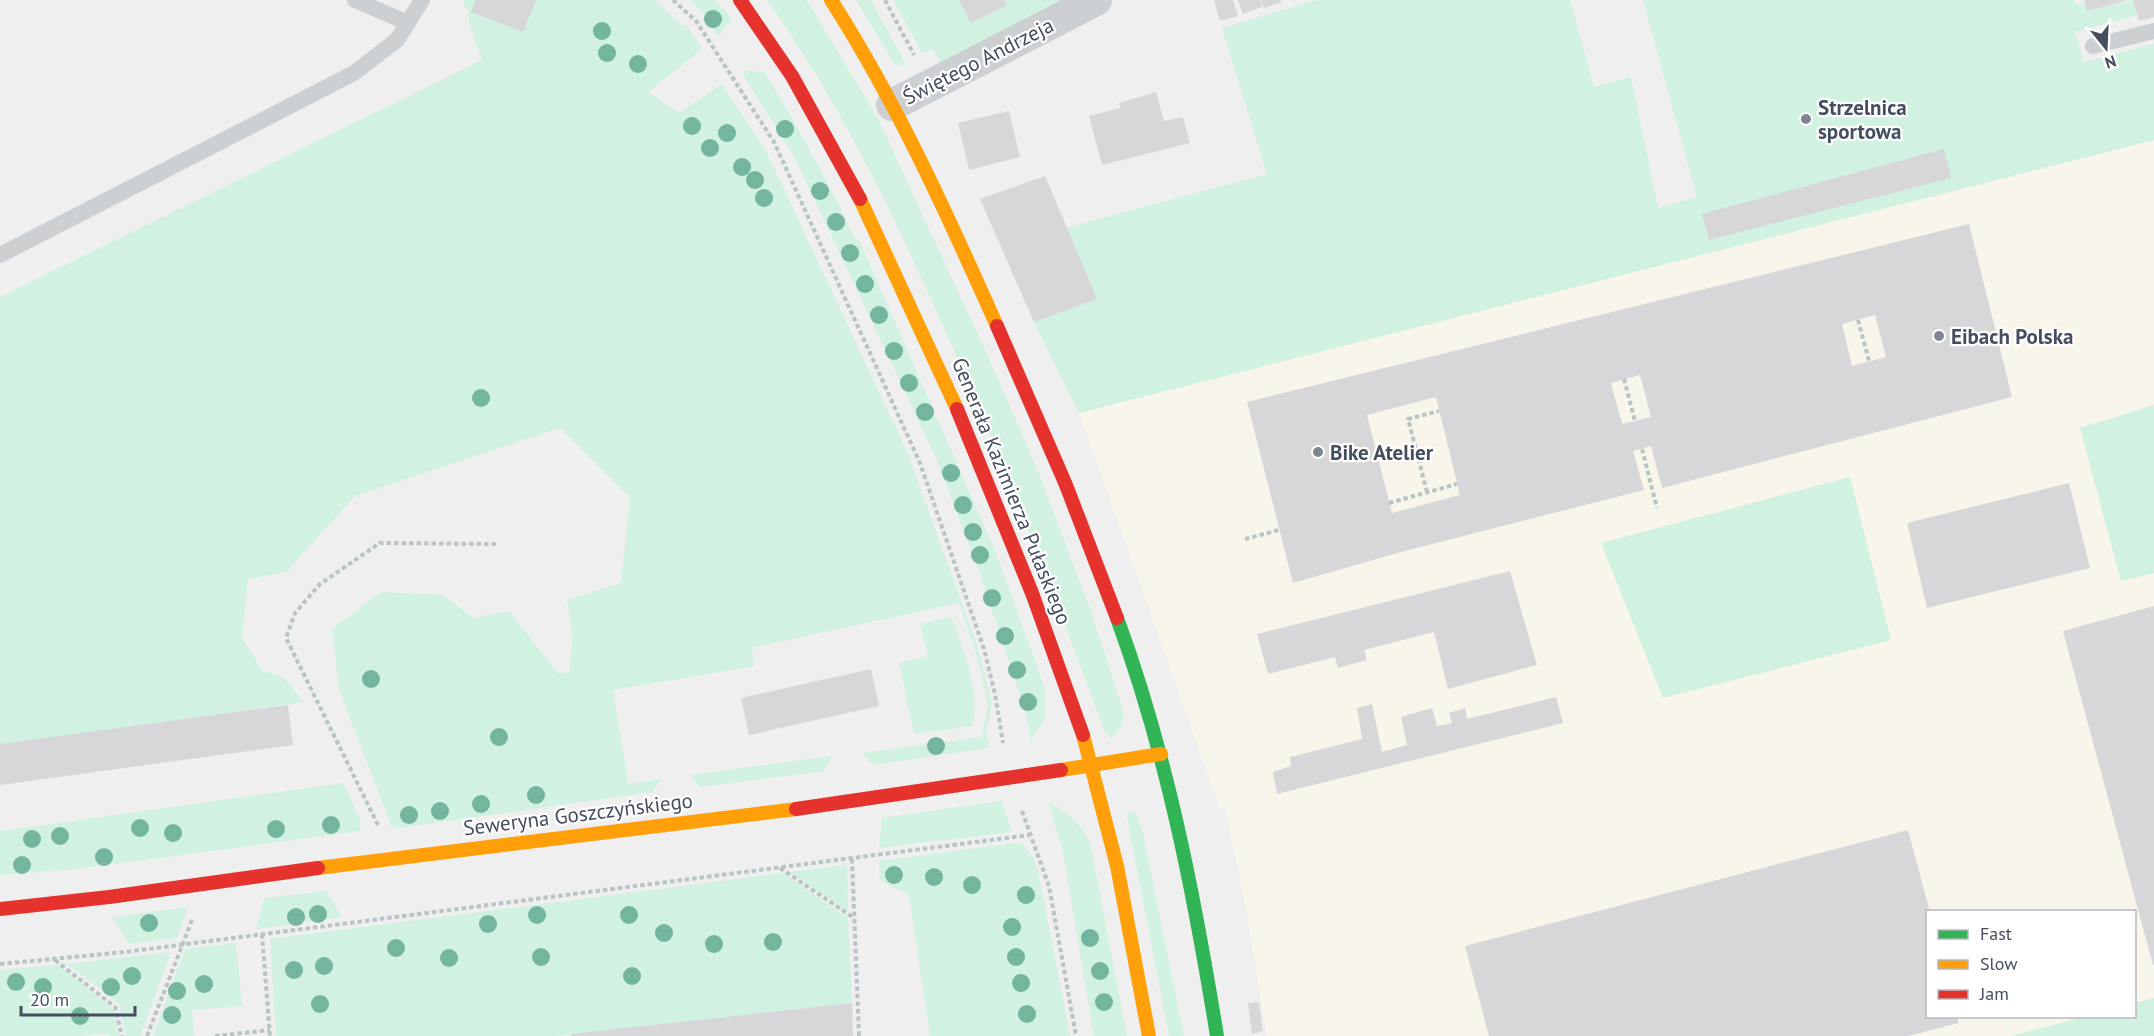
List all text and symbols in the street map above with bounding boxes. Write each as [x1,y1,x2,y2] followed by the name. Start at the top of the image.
[898,11,1058,111] street label: Świętego Andrzeja
[2076,18,2136,78] north arrow
[2103,51,2119,73] text: N
[1818,94,1907,145] place label: Strzelnica sportowa
[1799,112,1813,126] marker: Strzelnica sportowa
[1951,323,2073,350] place label: Eibach Polska
[1932,329,1946,343] marker: Eibach Polska
[946,354,1078,628] street label: Generała Kazimierza Pułaskiego
[1330,439,1434,466] place label: Bike Atelier
[1311,445,1325,459] marker: Bike Atelier
[462,787,694,841] street label: Seweryna Goszczyńskiego
[1926,910,2136,1018] legend
[1980,922,2012,945] text: Fast
[1980,952,2018,975] text: Slow
[21,979,135,1017] scale bar
[1979,982,2009,1005] text: Jam
[30,988,69,1011] text: 20 m

